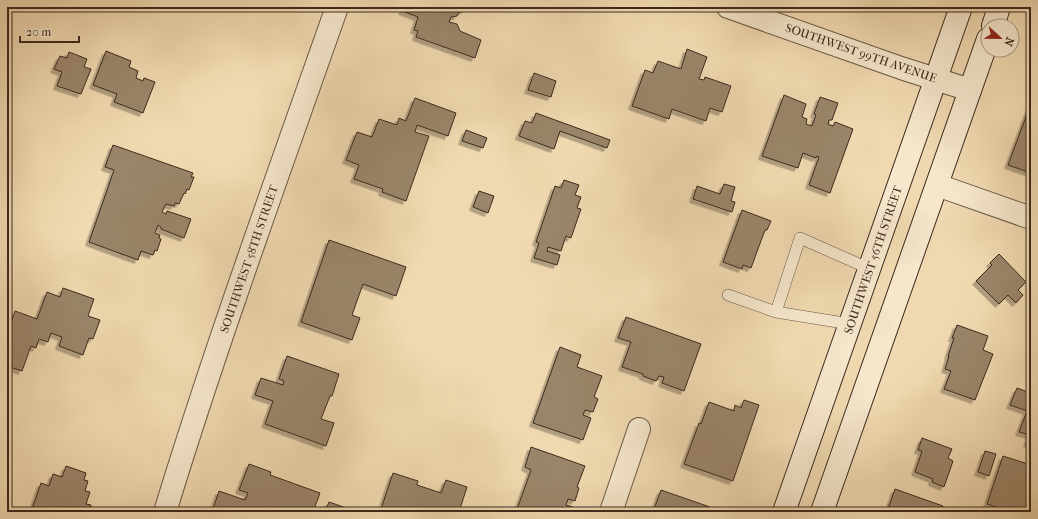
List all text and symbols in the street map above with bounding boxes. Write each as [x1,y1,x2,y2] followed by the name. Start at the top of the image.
[20,18,79,44] scale bar
[980,18,1020,58] north arrow
[784,20,938,86] street label: SOUTHWEST 99TH AVENUE
[26,25,51,39] text: 20 m
[1001,35,1016,48] text: N
[217,182,281,335] street label: SOUTHWEST 58TH STREET
[841,183,905,336] street label: SOUTHWEST 56TH STREET

